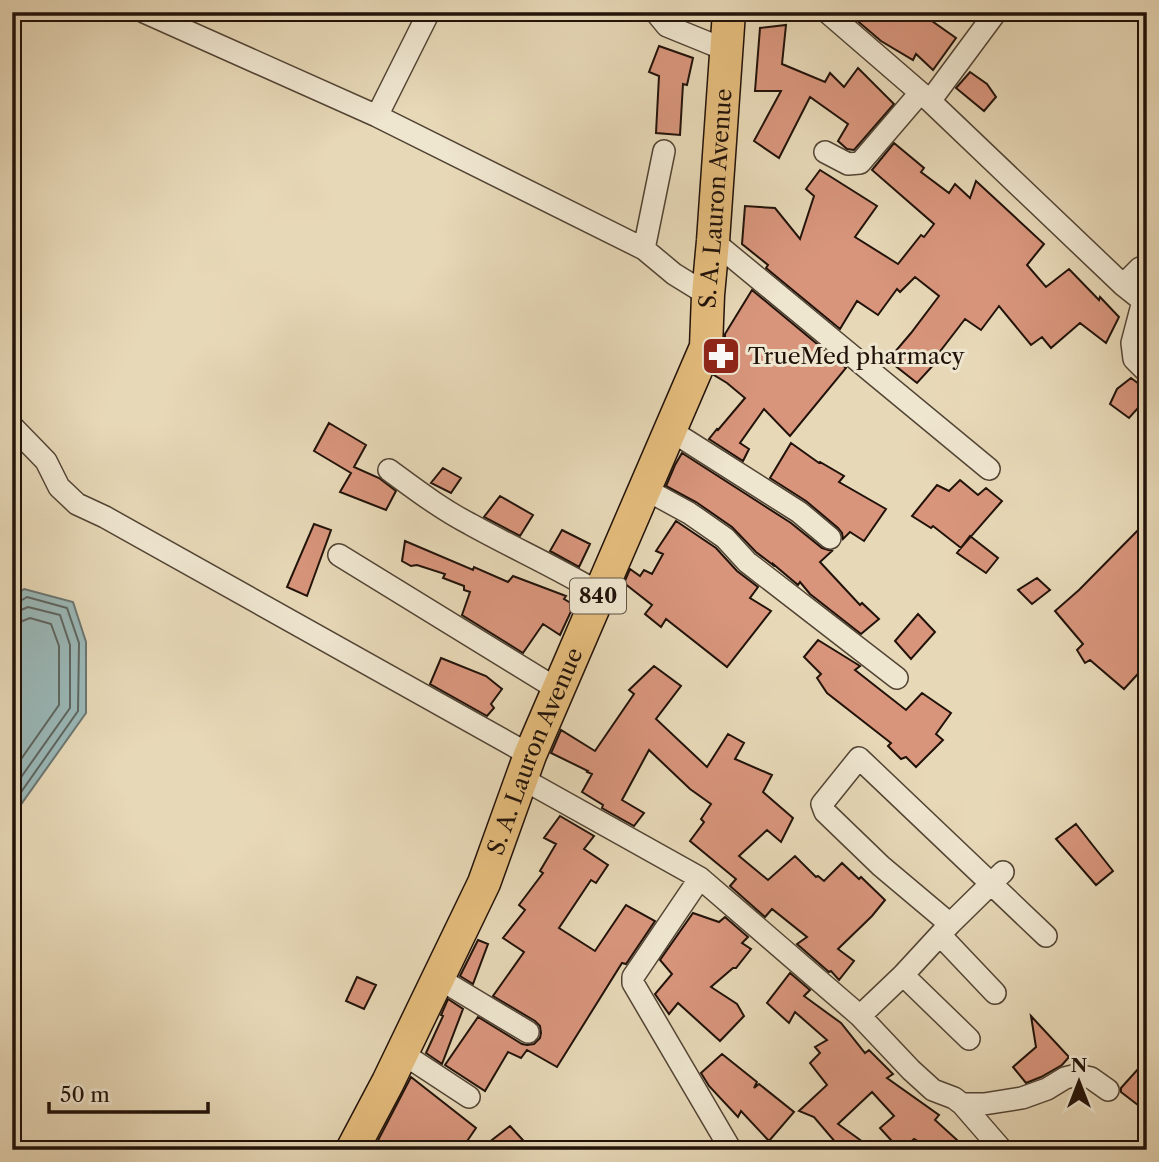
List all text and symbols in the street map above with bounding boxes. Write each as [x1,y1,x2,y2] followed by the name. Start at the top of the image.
[693,88,738,309] street label: S. A. Lauron Avenue
[700,335,742,377] pharmacy icon: TrueMed pharmacy
[748,342,965,370] place label: TrueMed pharmacy
[570,578,626,614] road number: 840
[481,644,589,859] street label: S. A. Lauron Avenue
[1044,1046,1114,1116] north arrow
[1071,1054,1087,1077] text: N
[49,1071,208,1115] scale bar
[60,1082,110,1107] text: 50 m

